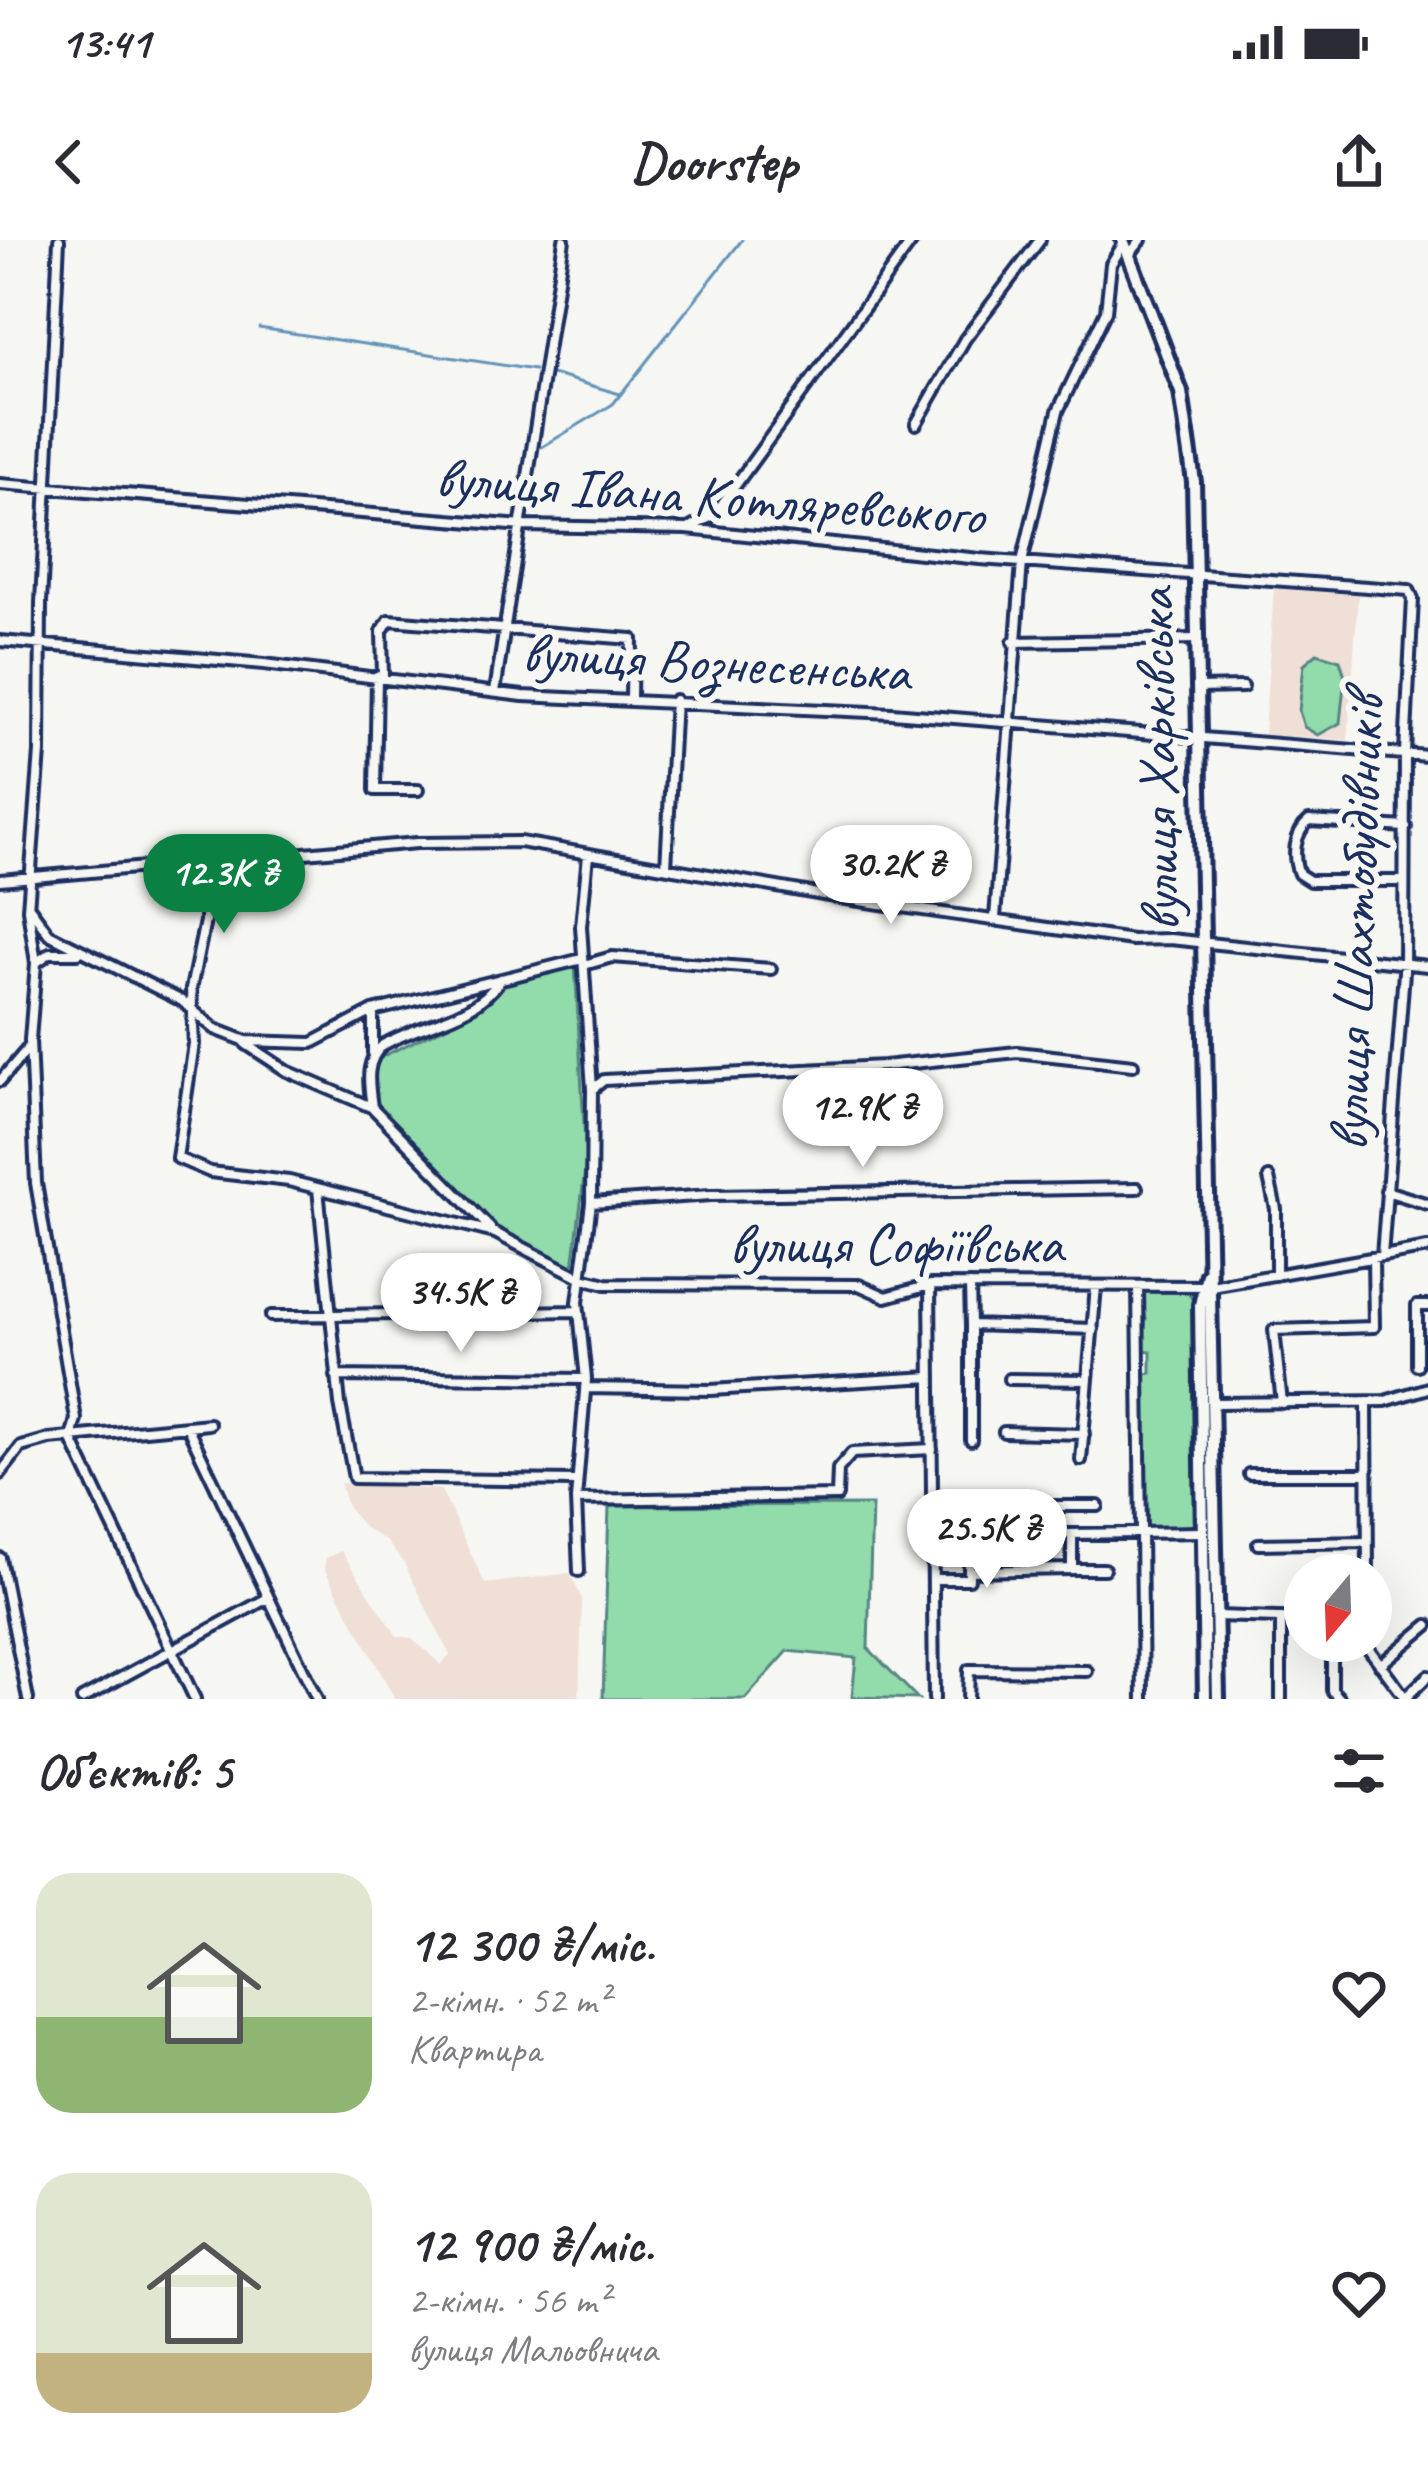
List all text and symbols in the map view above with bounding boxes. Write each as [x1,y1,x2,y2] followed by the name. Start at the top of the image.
[60,14,150,71] text: 13:41
[631,128,797,196] text: Doorstep
[36,129,102,195] icon: back
[1326,129,1392,195] icon: share
[433,441,990,551] street label: вулиця Івана Котляревського
[1118,584,1196,932] street label: вулиця Харківська
[520,616,916,708] street label: вулиця Вознесенська
[1312,681,1400,1152] street label: вулиця Шахтобудівників
[780,825,1002,927] pin: 30.2K ₴
[113,834,335,936] pin: 12.3K ₴
[837,839,945,888] text: 30.2K ₴
[170,848,278,897] text: 12.3K ₴
[752,1068,974,1170] pin: 12.9K ₴
[809,1082,917,1131] text: 12.9K ₴
[729,1208,1067,1280] street label: вулиця Софіївська
[350,1253,572,1355] pin: 34.5K ₴
[408,1267,514,1316] text: 34.5K ₴
[876,1489,1098,1591] pin: 25.5K ₴
[934,1503,1040,1552] text: 25.5K ₴
[1284,1554,1392,1662] north arrow
[1284,1554,1392,1662] map controls
[1326,1738,1392,1804] icon: filters
[36,1739,232,1803] text: Об’єктів: 5
[408,1912,654,1976] text: 12 300 ₴/міс.
[132,1921,276,2065] icon: home
[1326,1960,1392,2026] icon: heart
[408,1976,609,2025] text: 2-кімн. · 52 m²
[408,2025,541,2074] text: Квартира
[408,2212,654,2276] text: 12 900 ₴/міс.
[132,2221,276,2365] icon: home
[1326,2260,1392,2326] icon: heart
[408,2276,609,2325] text: 2-кімн. · 56 m²
[408,2325,658,2374] text: вулиця Мальовнича

